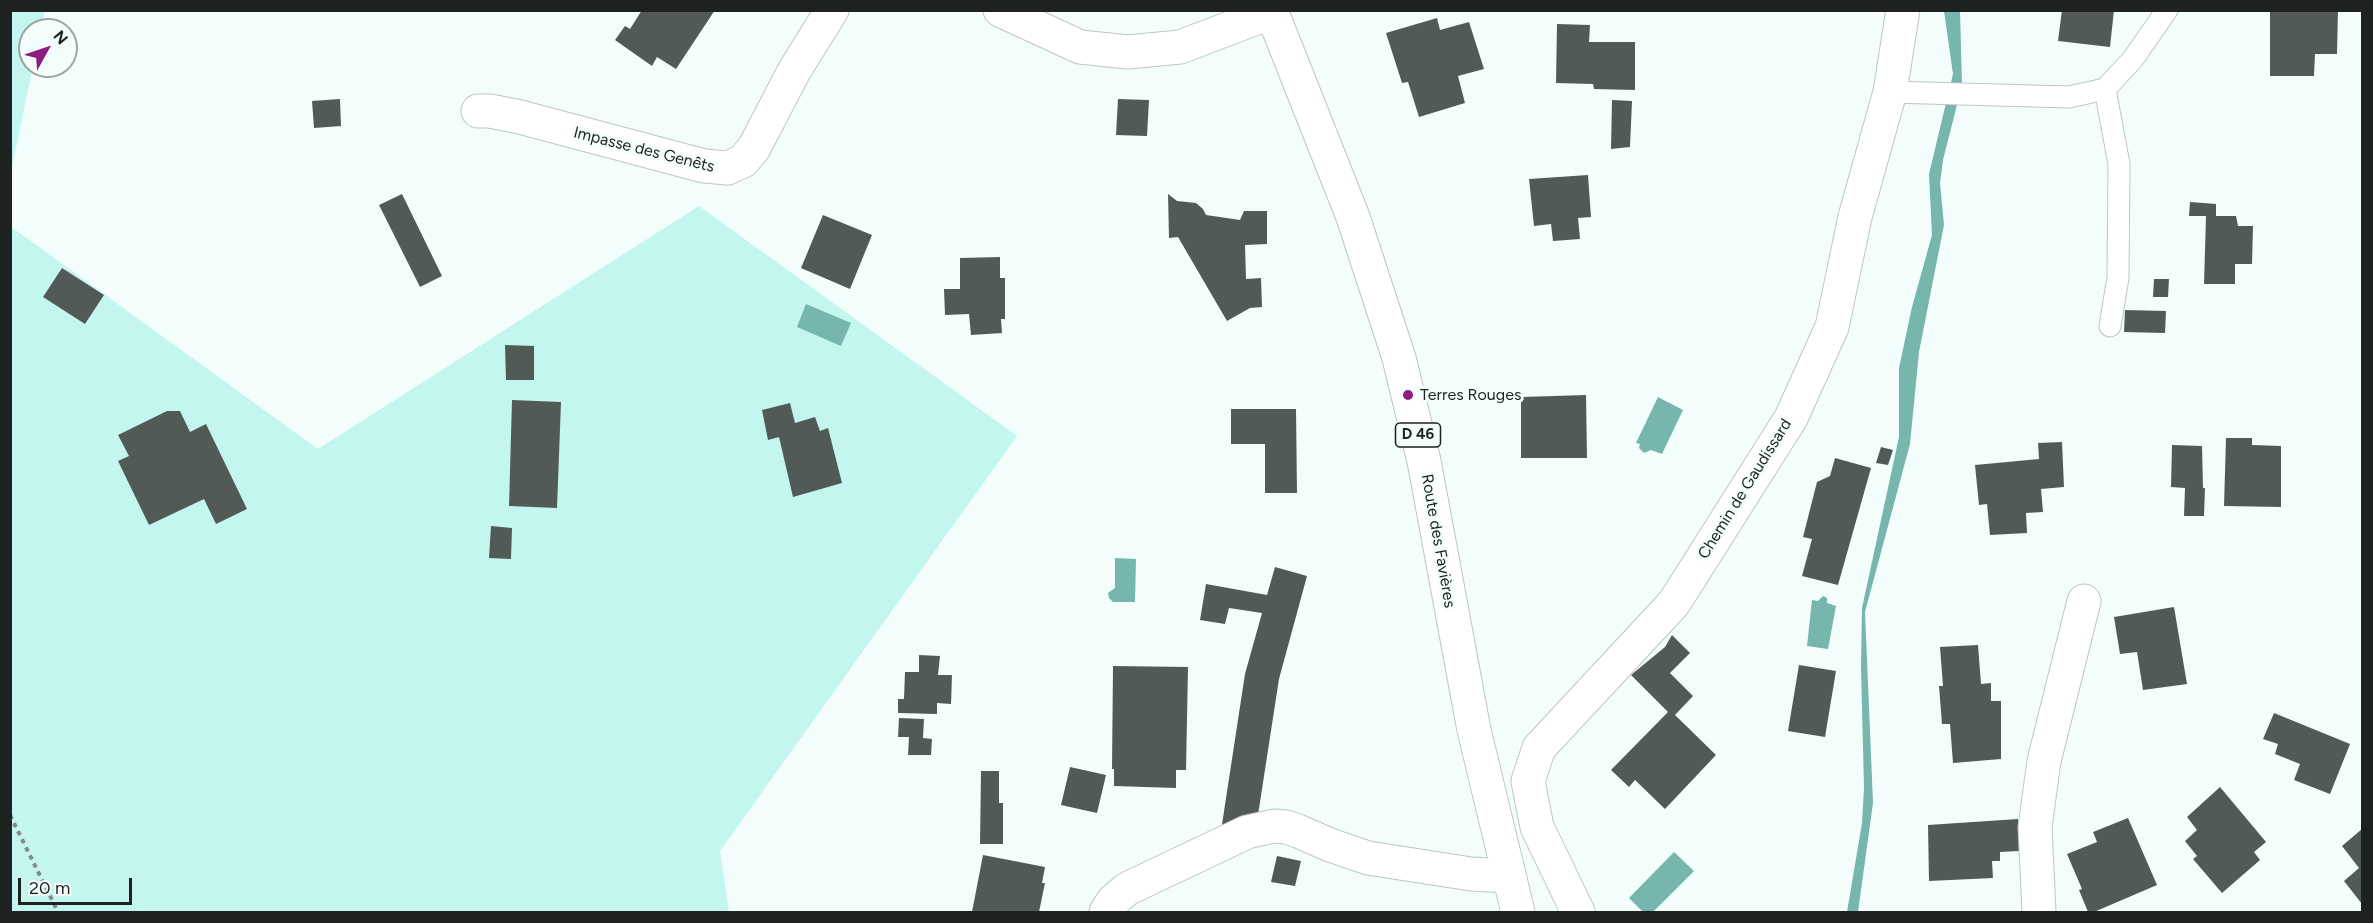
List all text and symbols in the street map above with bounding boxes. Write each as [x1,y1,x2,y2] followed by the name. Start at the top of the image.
[18,18,78,78] north arrow
[49,27,72,48] text: N
[571,123,717,177] street label: Impasse des Genêts
[1420,385,1521,405] place label: Terres Rouges
[1401,388,1415,402] marker: Terres Rouges
[1694,415,1796,563] street label: Chemin de Gaudissard
[1396,423,1440,447] road number: D 46
[1417,473,1459,609] street label: Route des Favières
[21,866,135,904] scale bar
[29,877,70,899] text: 20 m

